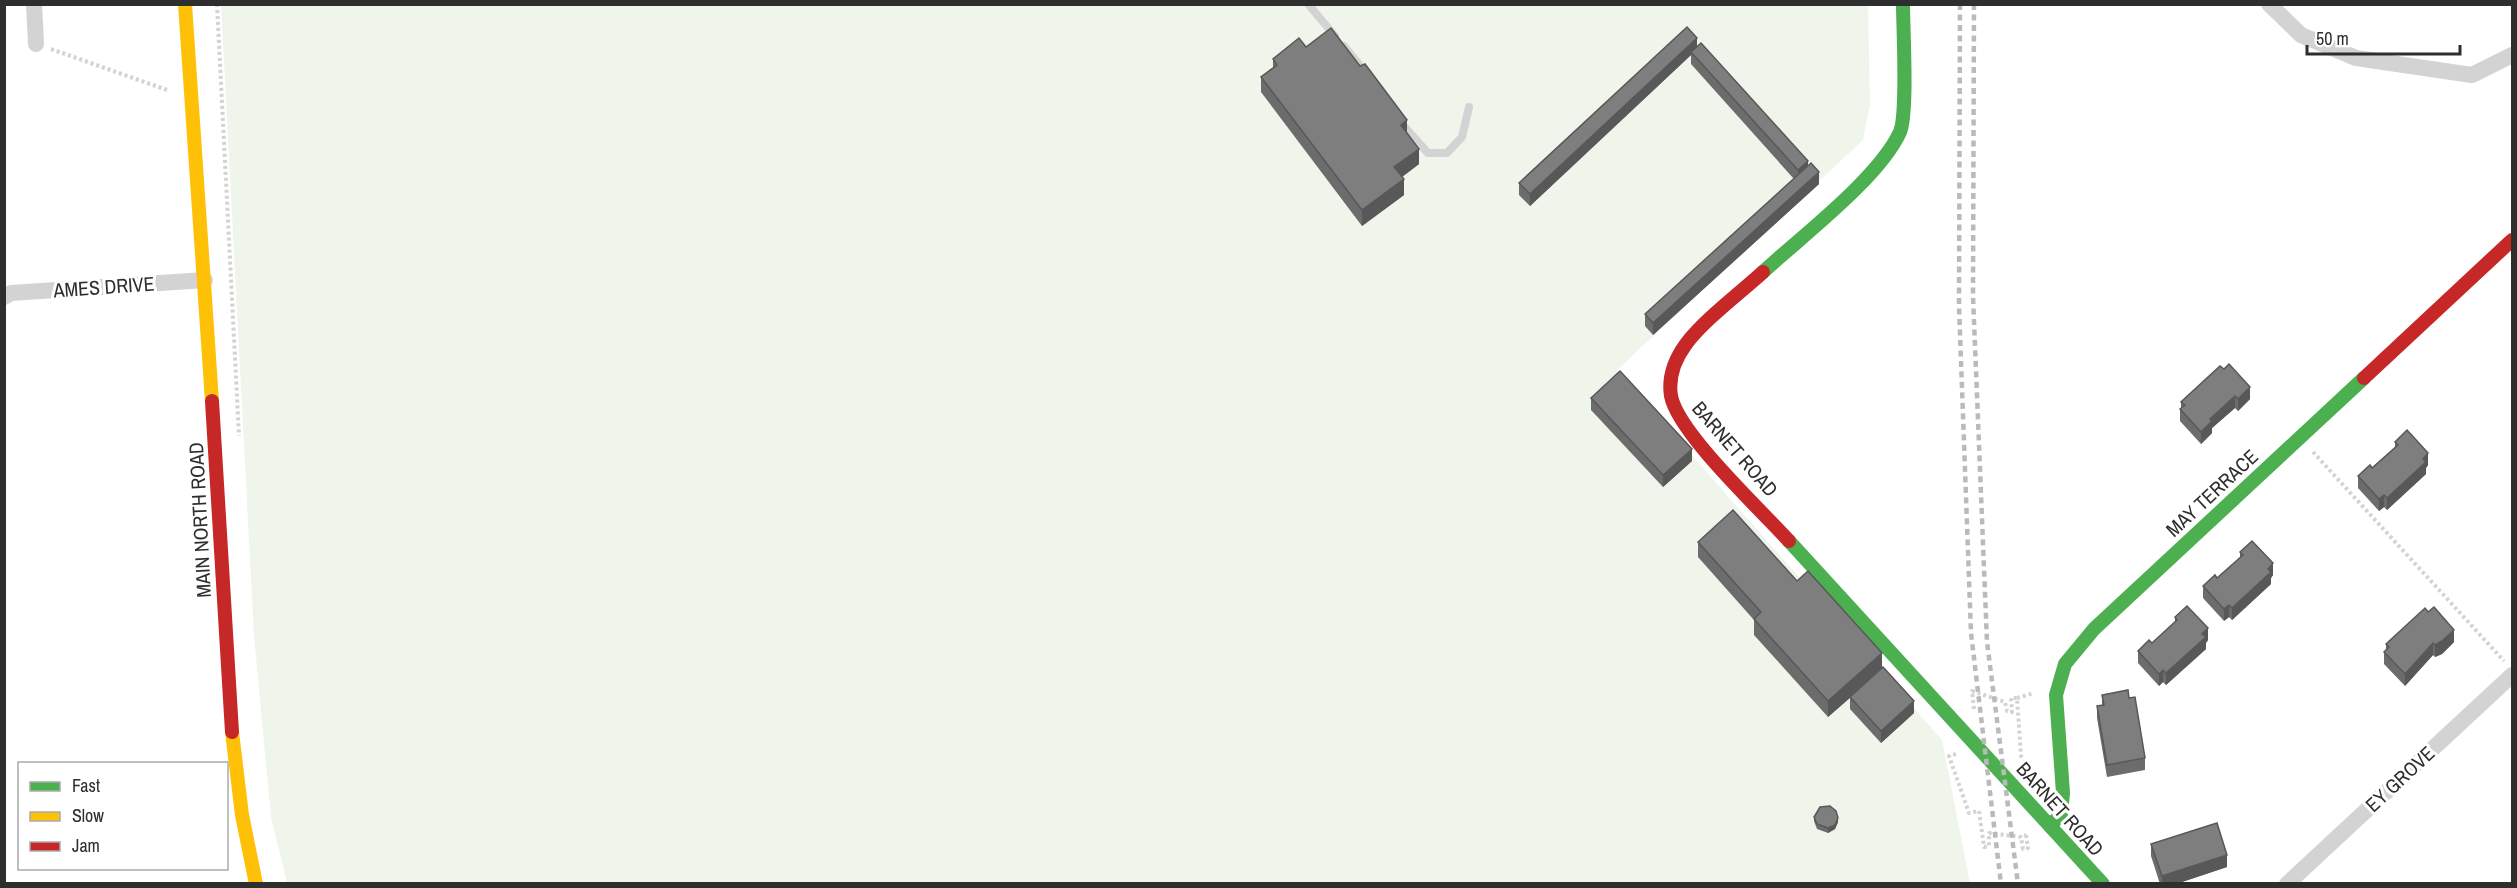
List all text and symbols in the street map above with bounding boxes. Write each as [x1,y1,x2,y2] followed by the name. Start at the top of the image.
[2307,18,2460,56] scale bar
[2316,26,2349,51] text: 50 m
[52,270,155,304] street label: AMES DRIVE
[1686,395,1784,502] street label: BARNET ROAD
[182,442,217,598] street label: MAIN NORTH ROAD
[2160,443,2264,542] street label: MAY TERRACE
[2359,740,2440,818] street label: EY GROVE
[2011,756,2110,862] street label: BARNET ROAD
[18,762,228,870] legend
[72,773,100,798] text: Fast
[72,803,104,828] text: Slow
[72,833,100,858] text: Jam

